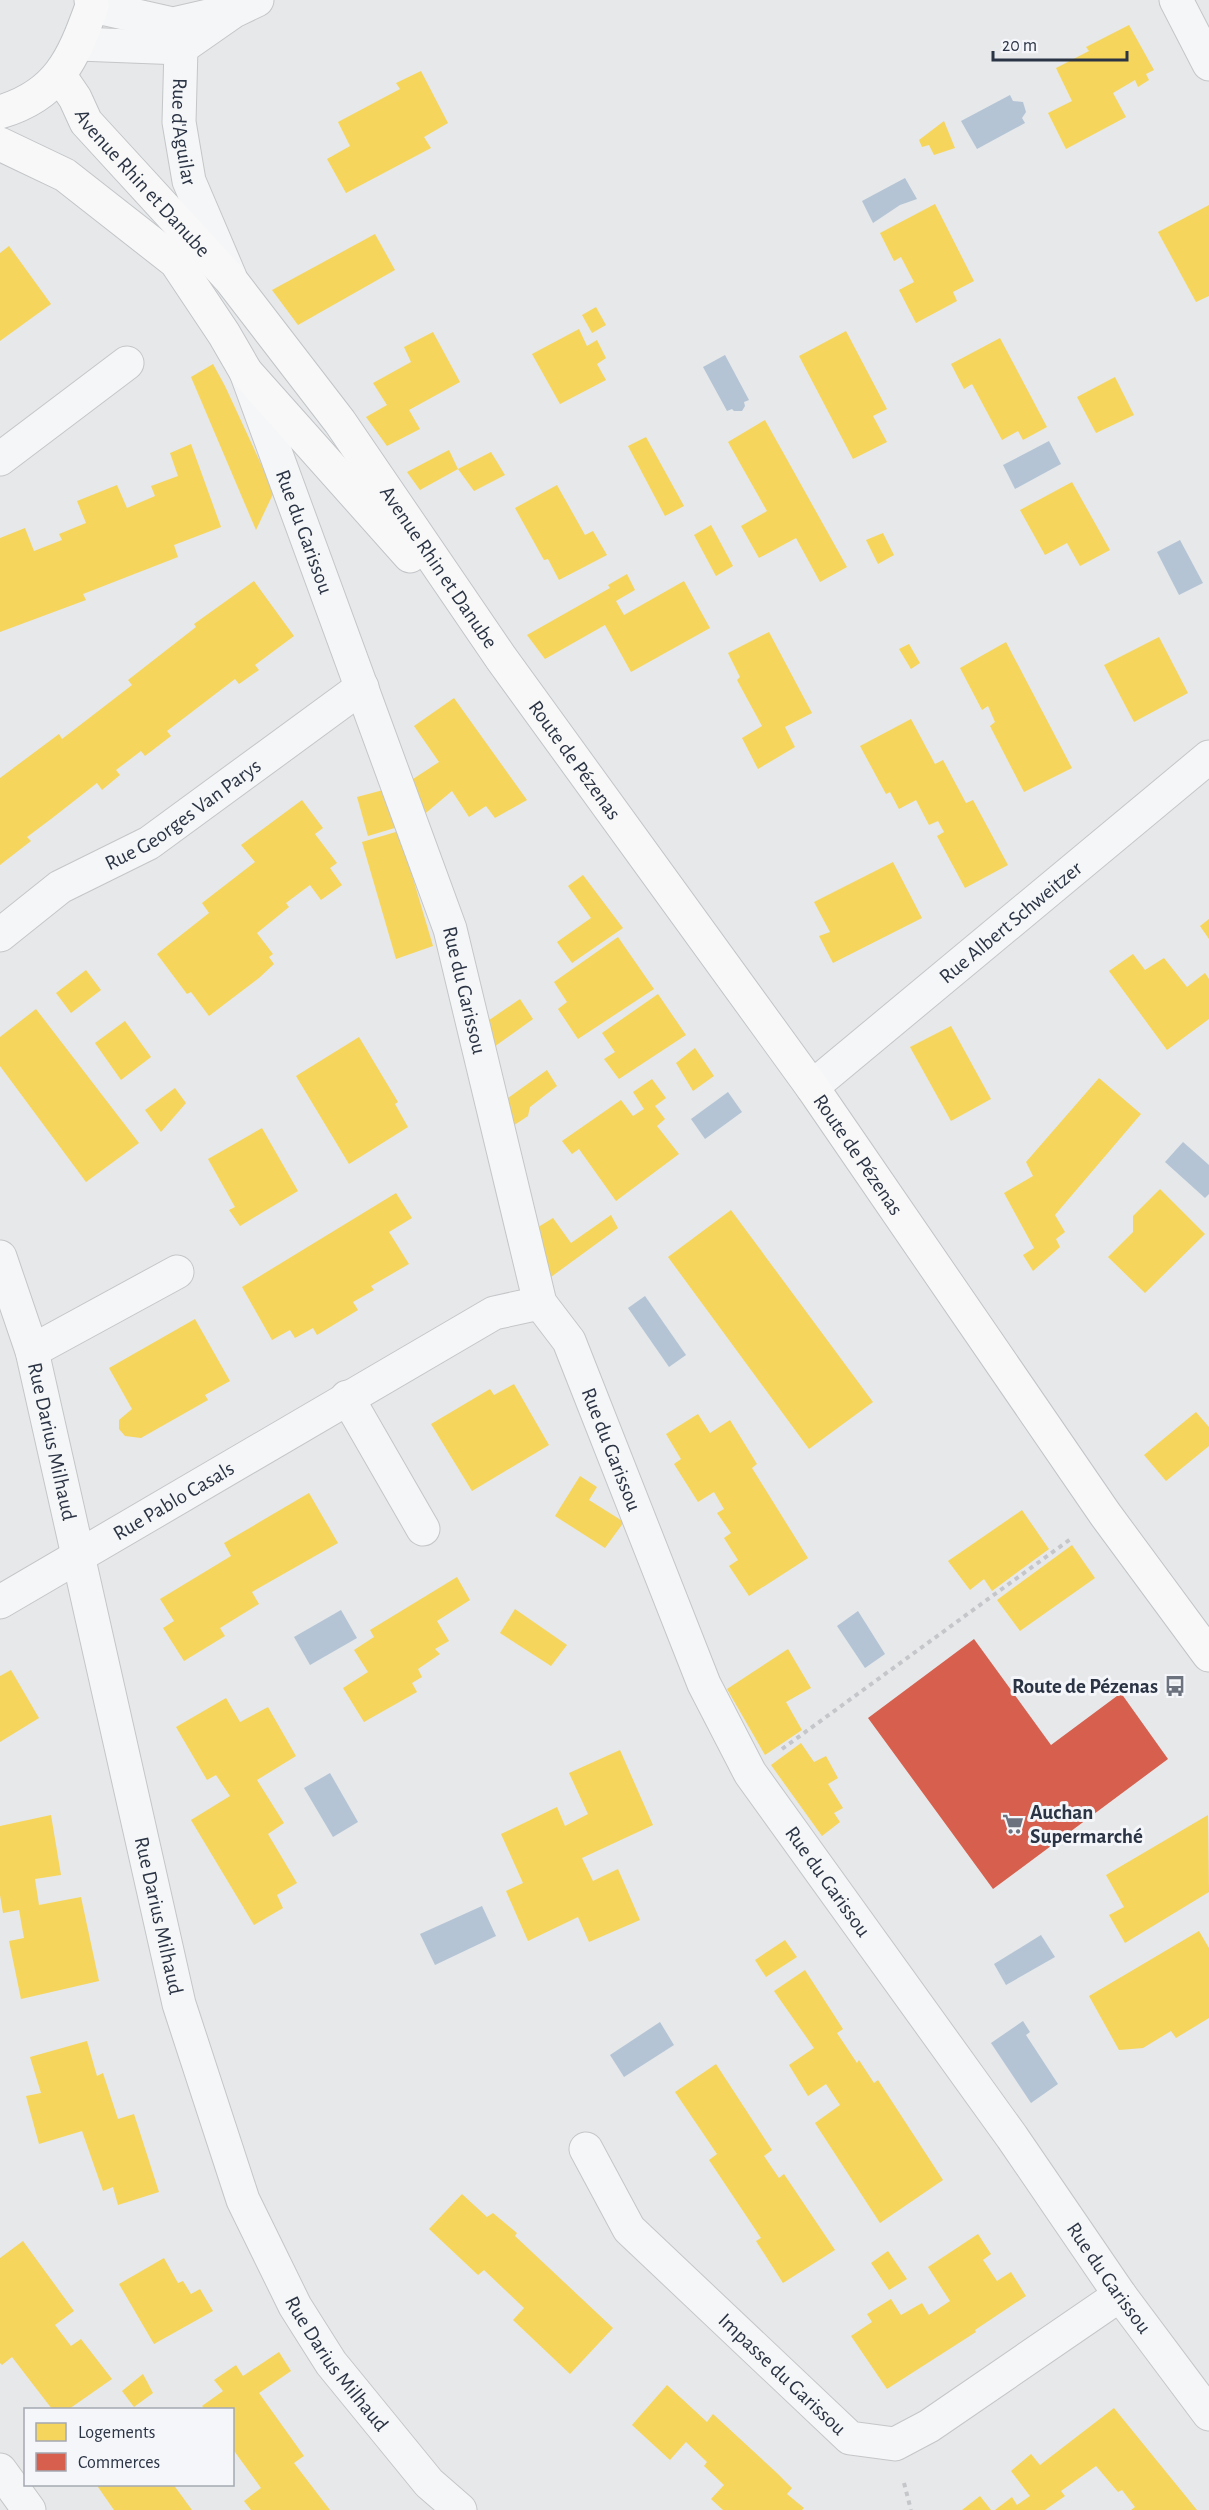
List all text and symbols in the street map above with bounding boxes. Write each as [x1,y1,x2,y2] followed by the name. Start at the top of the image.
[993,24,1126,62] scale bar
[1002,37,1037,55] text: 20 m
[168,78,200,189] street label: Rue d'Aguilar
[71,106,215,261] street label: Avenue Rhin et Danube
[272,467,337,597] street label: Rue du Garissou
[376,482,502,652] street label: Avenue Rhin et Danube
[525,696,625,823] street label: Route de Pézenas
[102,754,265,874] street label: Rue Georges Van Parys
[935,857,1086,987] street label: Rue Albert Schweitzer
[439,924,490,1056] street label: Rue du Garissou
[810,1090,907,1219] street label: Route de Pézenas
[24,1361,80,1522] street label: Rue Darius Milhaud
[578,1385,645,1514] street label: Rue du Garissou
[109,1457,238,1544] street label: Rue Pablo Casals
[1163,1674,1187,1698] bus stop icon: Route de Pézenas
[1012,1676,1158,1697] place label: Route de Pézenas
[1030,1802,1143,1847] place label: Auchan Supermarché
[1001,1812,1025,1836] supermarket icon: Auchan Supermarché
[781,1822,875,1941] street label: Rue du Garissou
[131,1835,187,1997] street label: Rue Darius Milhaud
[1063,2218,1156,2338] street label: Rue du Garissou
[281,2293,392,2435] street label: Rue Darius Milhaud
[715,2309,850,2439] street label: Impasse du Garissou
[24,2408,234,2486] legend
[78,2424,156,2442] text: Logements
[78,2454,160,2472] text: Commerces

